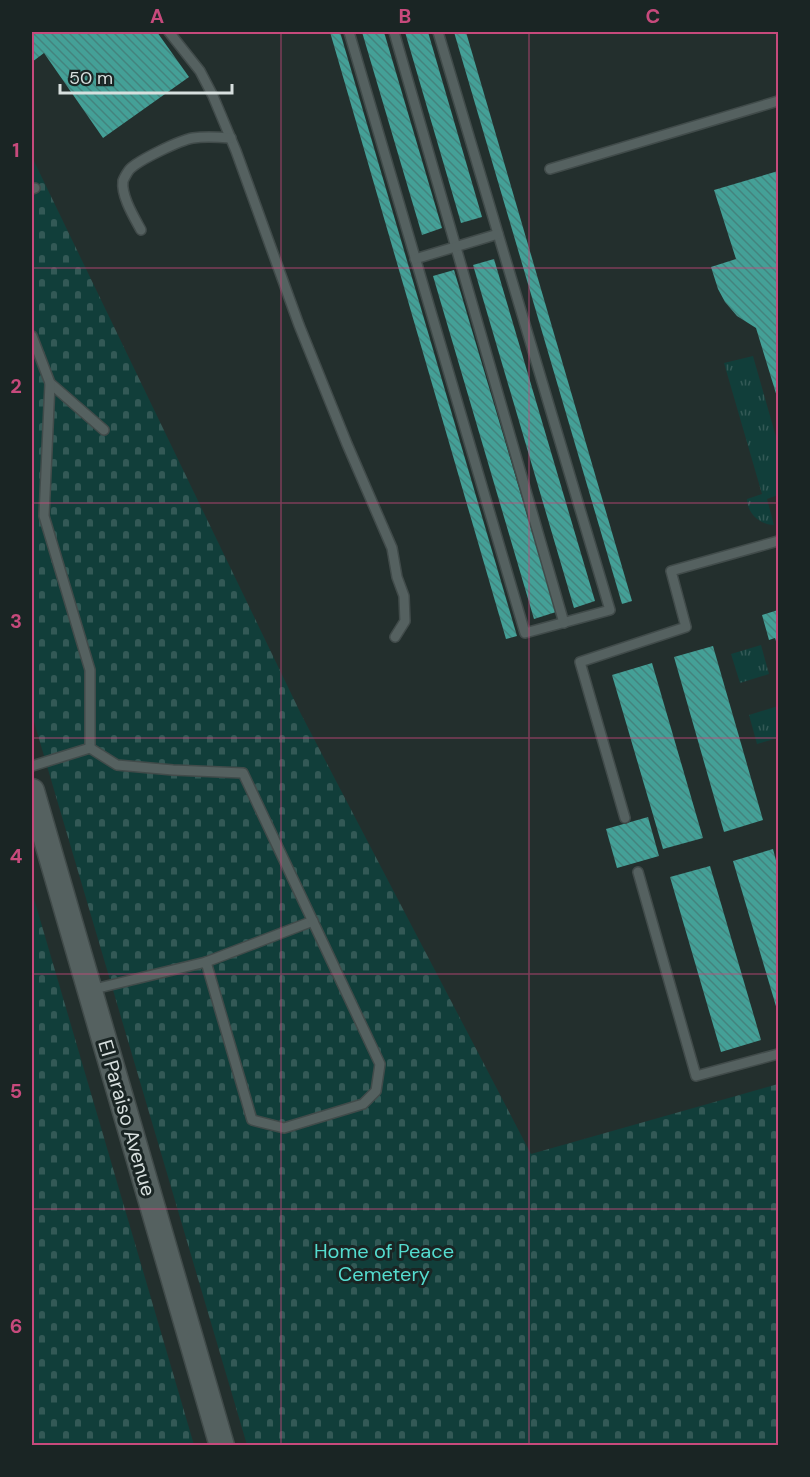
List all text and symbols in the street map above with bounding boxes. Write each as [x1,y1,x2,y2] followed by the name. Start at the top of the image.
[150,3,164,29] text: A
[399,3,411,29] text: B
[646,3,660,29] text: C
[60,57,232,95] scale bar
[69,66,113,90] text: 50 m
[12,137,20,163] text: 1
[10,373,22,399] text: 2
[10,608,22,634] text: 3
[10,843,23,869] text: 4
[92,1037,162,1199] street label: El Paraiso Avenue
[10,1078,22,1104] text: 5
[314,1238,454,1287] park label: Home of Peace Cemetery
[10,1313,22,1339] text: 6

